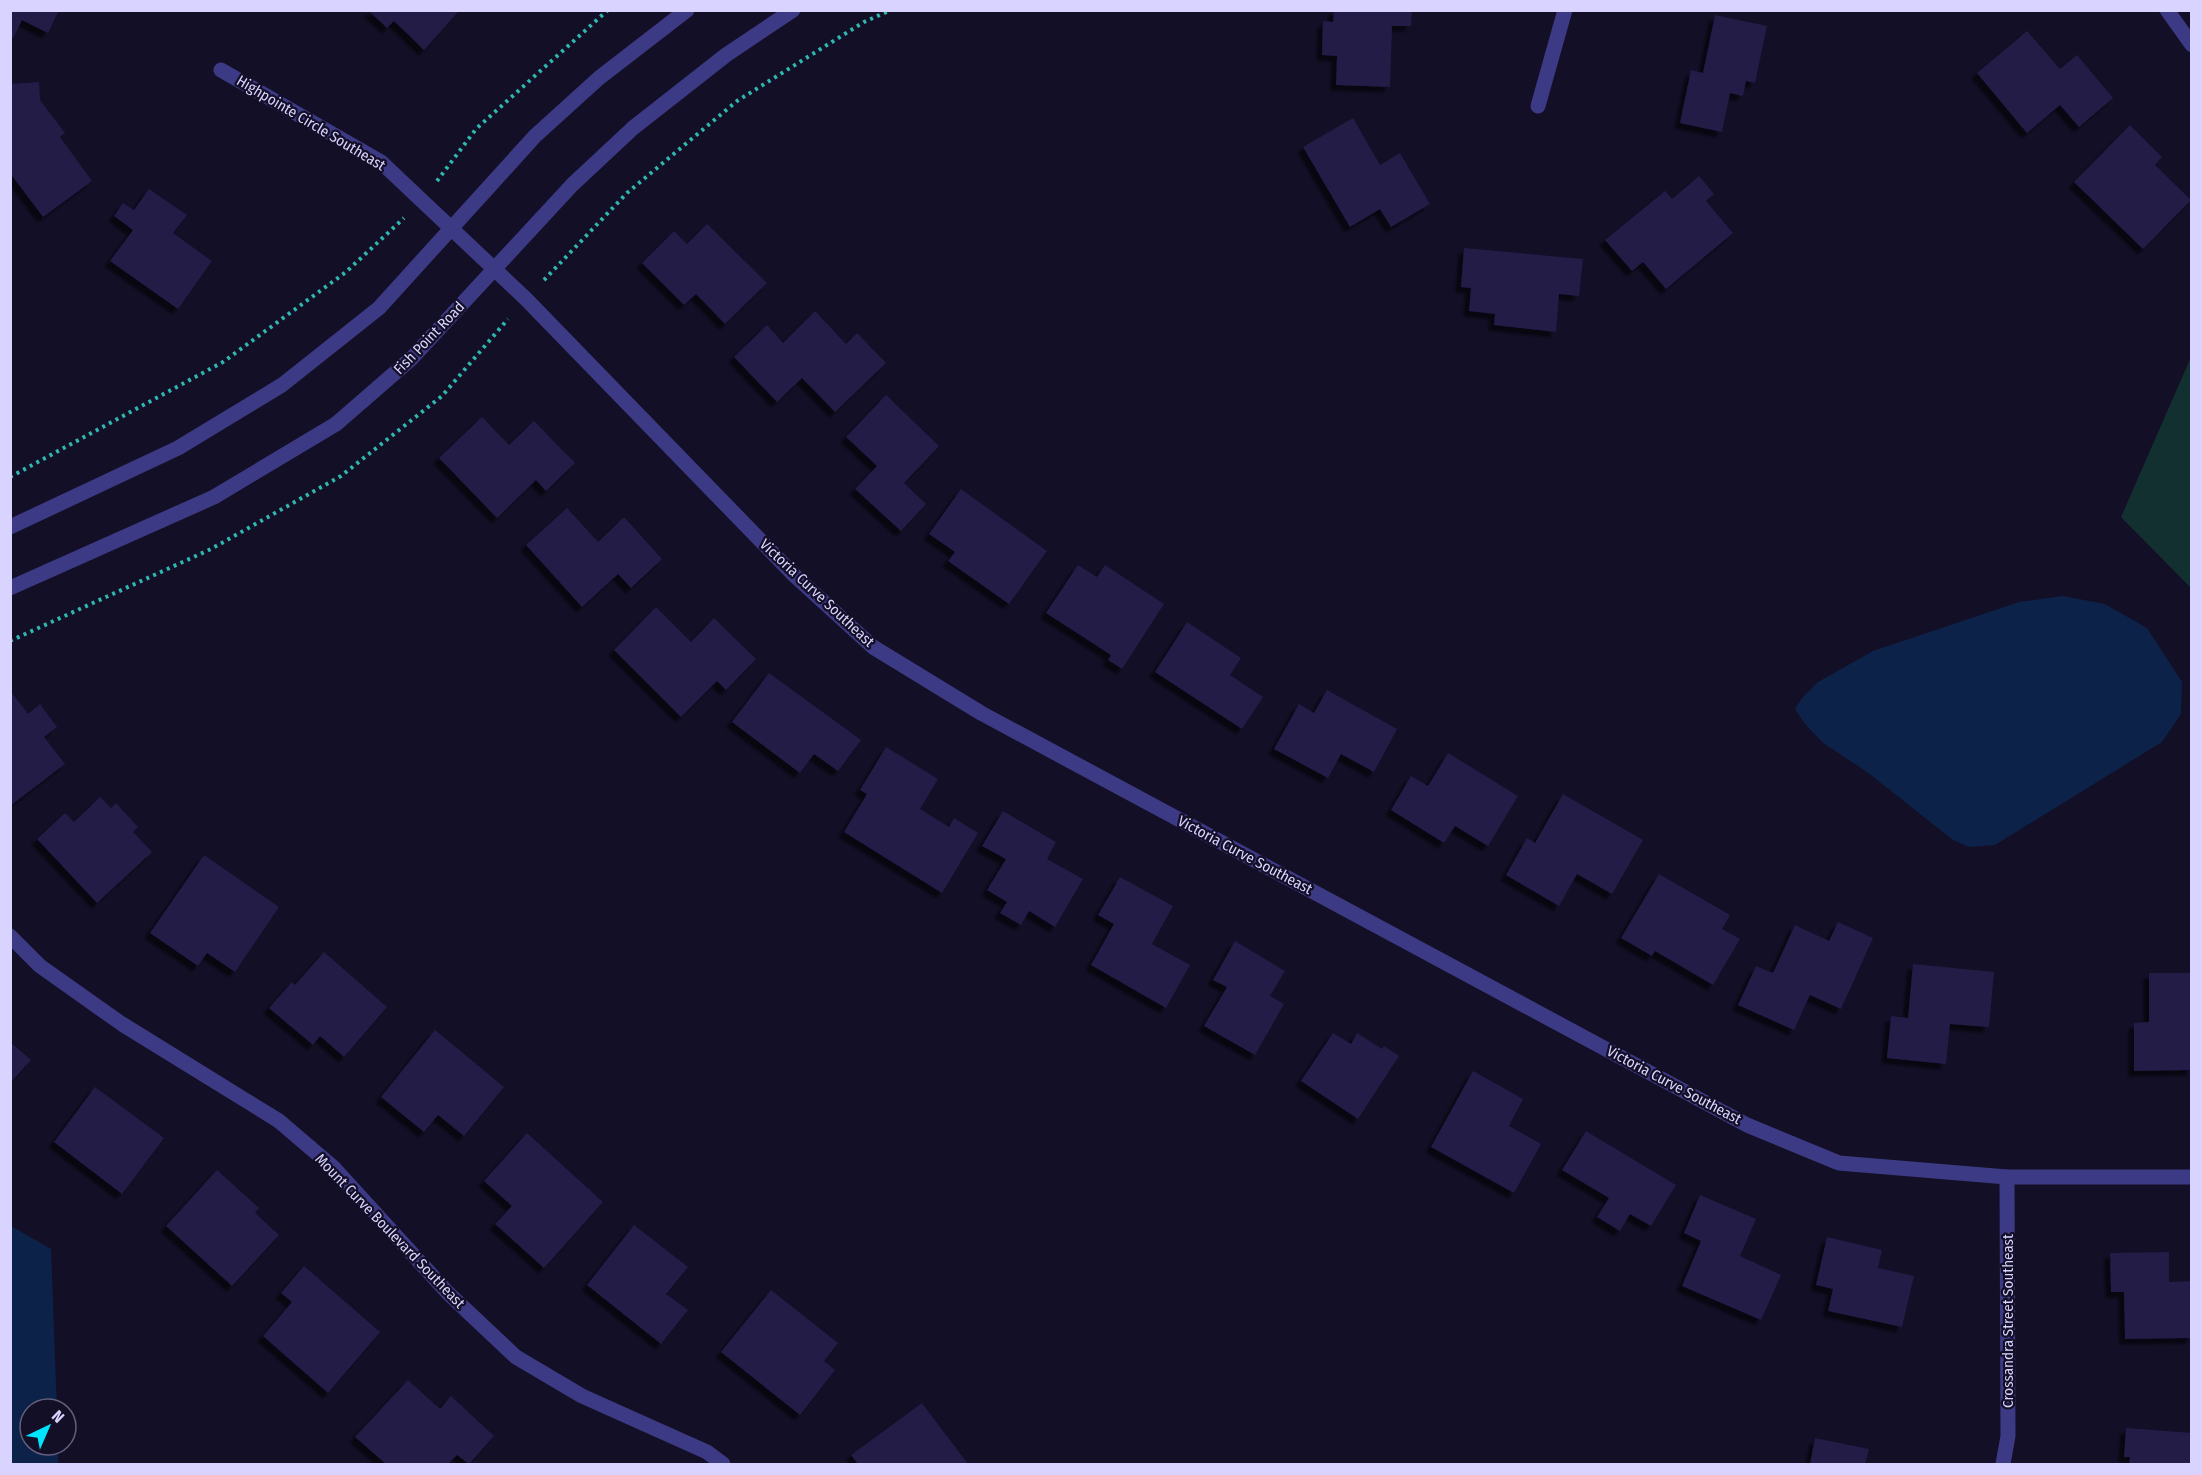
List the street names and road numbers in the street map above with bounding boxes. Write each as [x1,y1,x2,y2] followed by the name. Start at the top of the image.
[233,71,389,175] street label: Highpointe Circle Southeast
[390,298,468,378] street label: Fish Point Road
[756,535,878,651] street label: Victoria Curve Southeast
[1175,812,1316,898] street label: Victoria Curve Southeast
[1604,1042,1745,1128] street label: Victoria Curve Southeast
[311,1150,469,1312] street label: Mount Curve Boulevard Southeast
[1999,1234,2017,1408] street label: Crossandra Street Southeast

